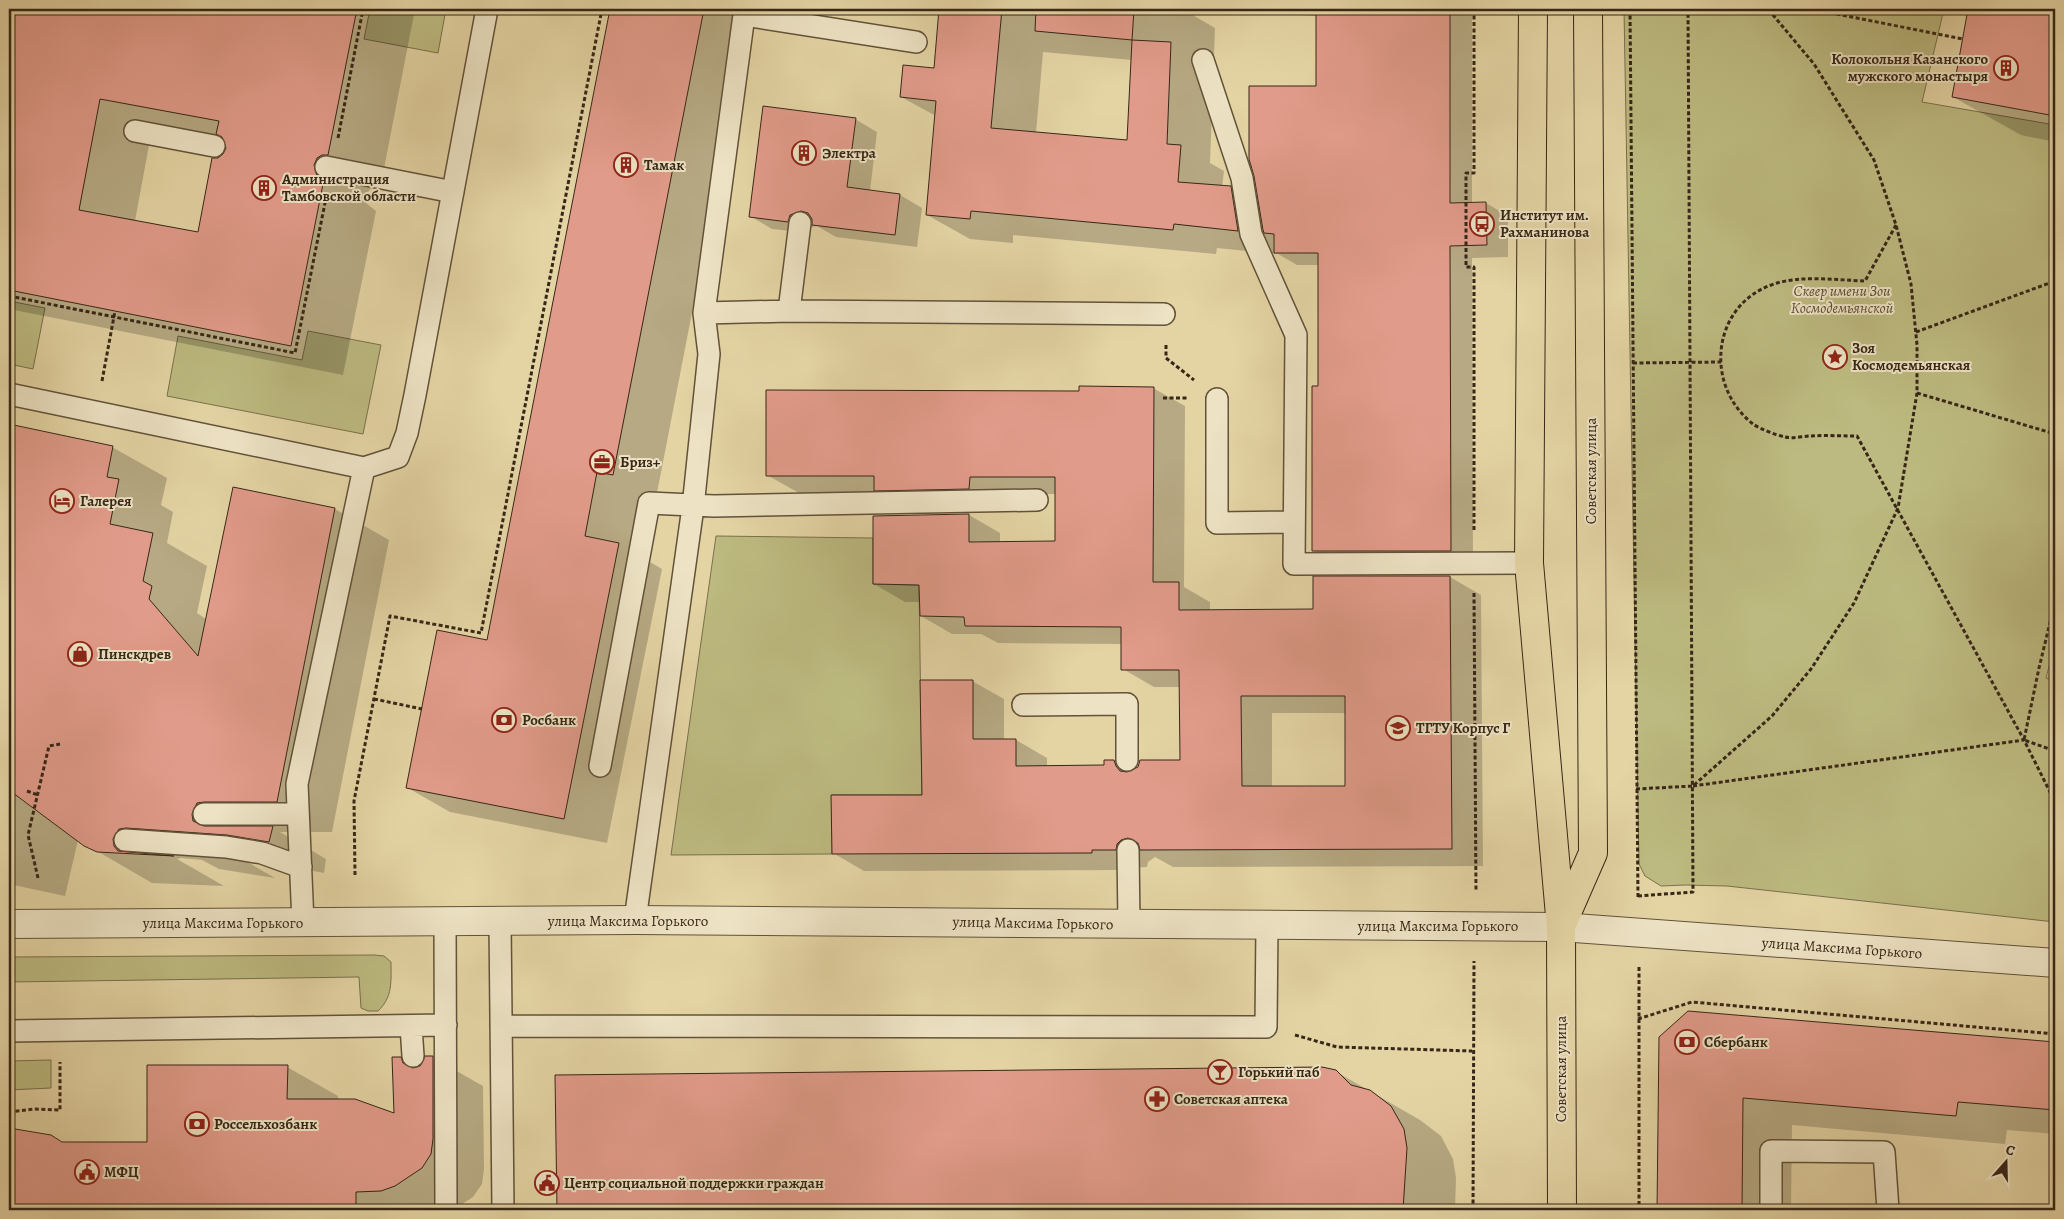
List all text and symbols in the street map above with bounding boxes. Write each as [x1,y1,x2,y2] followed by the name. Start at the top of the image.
[1831,49,1988,86] place label: Колокольня Казанского мужского монастыря
[1993,55,2019,81] building icon: Колокольня Казанского мужского монастыря
[791,140,817,166] building icon: Электра
[822,143,877,163] place label: Электра
[613,152,639,178] building icon: Тамак
[644,155,684,175] place label: Тамак
[281,169,416,206] place label: Администрация Тамбовской области
[251,175,277,201] building icon: Администрация Тамбовской области
[1500,205,1590,242] place label: Институт им. Рахманинова
[1469,211,1495,237] bus stop icon: Институт им. Рахманинова
[1791,281,1894,318] park label: Cквер имени Зои Космодемьянской
[1852,338,1971,375] place label: Зоя Космодемьянская
[1822,344,1848,370] place icon: Зоя Космодемьянская
[1581,418,1601,524] street label: Советская улица
[589,449,615,475] office icon: Бриз+
[620,452,661,472] place label: Бриз+
[49,488,75,514] hotel icon: Галерея
[80,491,132,511] place label: Галерея
[67,641,93,667] shop icon: Пинскдрев
[98,644,171,664] place label: Пинскдрев
[491,707,517,733] bank icon: Росбанк
[522,710,576,730] place label: Росбанк
[1385,715,1411,741] school or university icon: ТГТУ Корпус Г
[1416,718,1510,738] place label: ТГТУ Корпус Г
[547,911,708,931] street label: улица Максима Горького
[951,912,1114,934] street label: улица Максима Горького
[142,913,303,933] street label: улица Максима Горького
[1357,916,1518,936] street label: улица Максима Горького
[1760,932,1923,964] street label: улица Максима Горького
[1551,1016,1571,1122] street label: Советская улица
[1674,1029,1700,1055] bank icon: Сбербанк
[1704,1032,1768,1052] place label: Сбербанк
[1207,1059,1233,1085] bar icon: Горький паб
[1238,1062,1320,1082] place label: Горький паб
[1144,1086,1170,1112] pharmacy icon: Советская аптека
[1174,1089,1289,1109] place label: Советская аптека
[184,1111,210,1137] bank icon: Россельхозбанк
[214,1114,317,1134] place label: Россельхозбанк
[1982,1136,2032,1186] north arrow
[2003,1140,2018,1161] text: С
[74,1159,100,1185] public building icon: МФЦ
[104,1162,139,1182] place label: МФЦ
[534,1170,560,1196] public building icon: Центр социальной поддержки граждан
[564,1173,824,1193] place label: Центр социальной поддержки граждан

